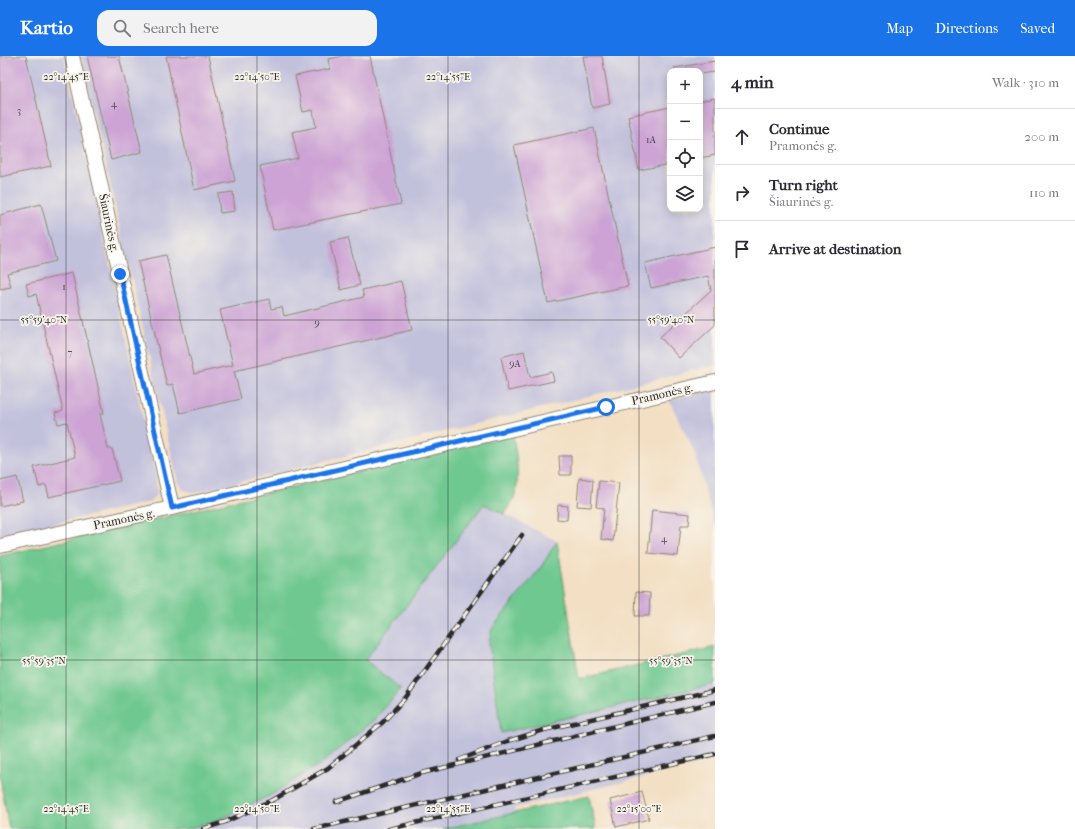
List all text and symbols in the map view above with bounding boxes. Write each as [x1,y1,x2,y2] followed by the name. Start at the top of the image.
[97,10,377,46] search box
[20,17,73,39] text: Kartio
[111,17,133,39] icon: search
[143,19,219,37] text: Search here
[886,20,913,37] text: Map
[935,20,998,37] text: Directions
[1020,20,1055,37] text: Saved
[667,68,703,212] map controls
[667,68,703,104] button: +
[43,71,89,83] text: 22°14'45"E
[234,71,280,83] text: 22°14'50"E
[426,71,470,83] text: 22°14'55"E
[731,72,774,92] text: 4 min
[992,75,1059,90] text: Walk · 310 m
[111,98,118,110] house number: 4
[667,104,703,140] button: −
[17,105,21,117] house number: 3
[769,120,829,138] text: Continue
[731,126,753,148] icon: ahead
[1024,129,1059,144] text: 200 m
[646,134,657,146] house number: 1A
[769,138,837,153] text: Pramonės g.
[667,140,703,176] button: locate
[667,176,703,212] button: layers
[769,176,838,194] text: Turn right
[731,182,753,204] icon: right
[1029,185,1059,200] text: 110 m
[96,192,123,253] street label: Šiaurinės g.
[769,194,833,209] text: Šiaurinės g.
[731,238,753,260] icon: arrive
[769,240,901,258] text: Arrive at destination
[111,265,129,283] route end
[62,281,66,293] house number: 1
[21,314,68,326] text: 55°59'40"N
[648,314,695,326] text: 55°59'40"N
[314,317,320,329] house number: 9
[68,347,73,359] house number: 7
[509,358,521,370] house number: 9A
[630,380,694,408] street label: Pramonės g.
[597,398,615,416] route start
[92,506,156,532] street label: Pramonės g.
[661,533,668,545] house number: 4
[22,655,66,667] text: 55°59'35"N
[649,655,693,667] text: 55°59'35"N
[43,803,89,815] text: 22°14'45"E
[234,803,280,815] text: 22°14'50"E
[426,803,470,815] text: 22°14'55"E
[617,803,661,815] text: 22°15'00"E

